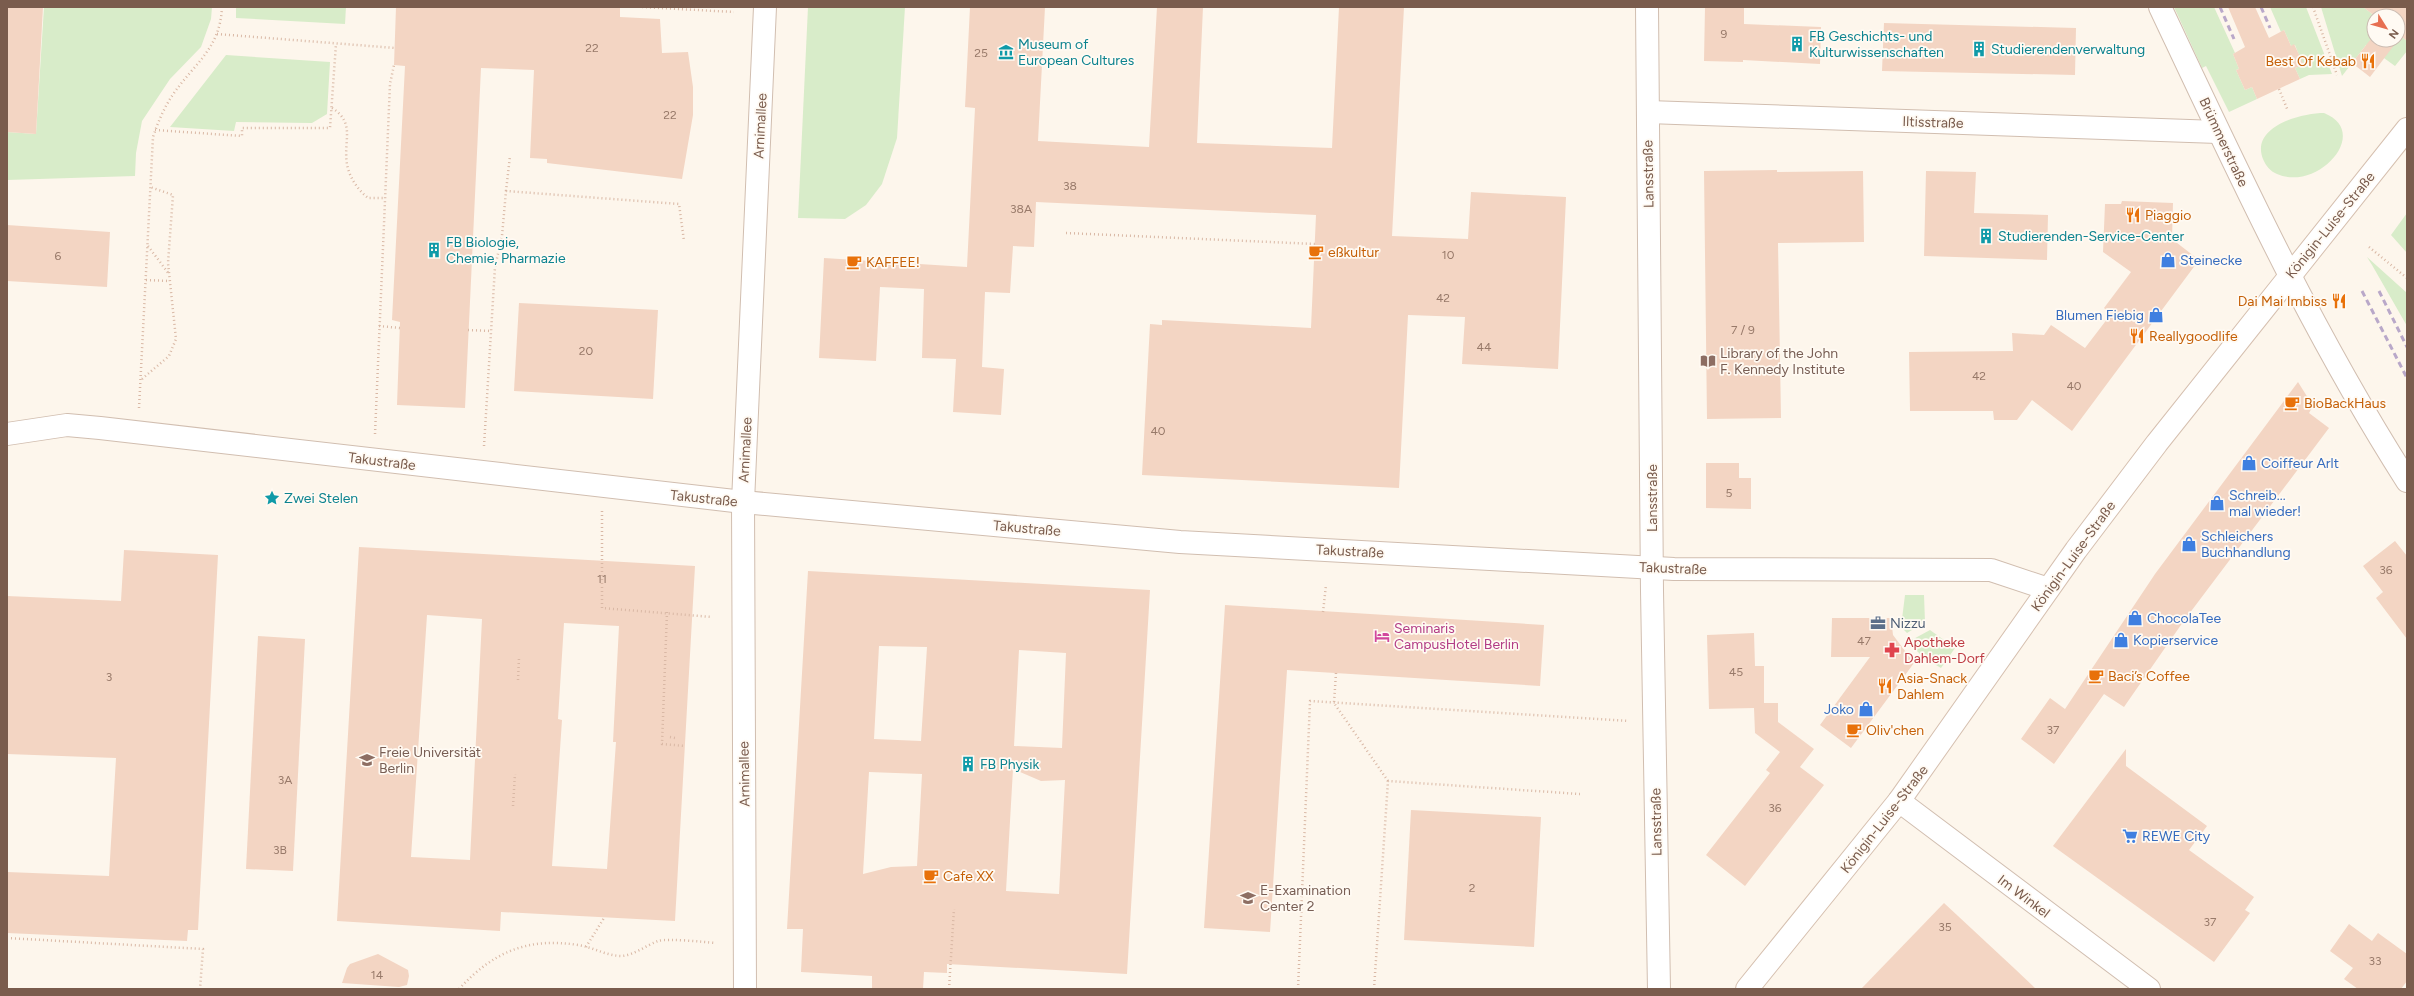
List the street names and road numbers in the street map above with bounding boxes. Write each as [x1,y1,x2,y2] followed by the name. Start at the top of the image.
[750,92,771,159] street label: Arnimallee
[2195,95,2252,190] street label: Brümmerstraße
[1902,113,1964,132] street label: Iltisstraße
[1639,140,1658,208] street label: Lansstraße
[2282,168,2379,282] street label: Königin-Luise-Straße
[735,416,756,483] street label: Arnimallee
[347,449,417,474] street label: Takustraße
[1644,464,1661,532] street label: Lansstraße
[669,486,739,511] street label: Takustraße
[2028,497,2119,615] street label: Königin-Luise-Straße
[992,517,1062,540] street label: Takustraße
[1316,541,1385,562] street label: Takustraße
[1639,559,1708,578] street label: Takustraße
[735,741,754,807] street label: Arnimallee
[1837,762,1932,877] street label: Königin-Luise-Straße
[1647,788,1666,856] street label: Lansstraße
[1994,871,2053,922] street label: Im Winkel

